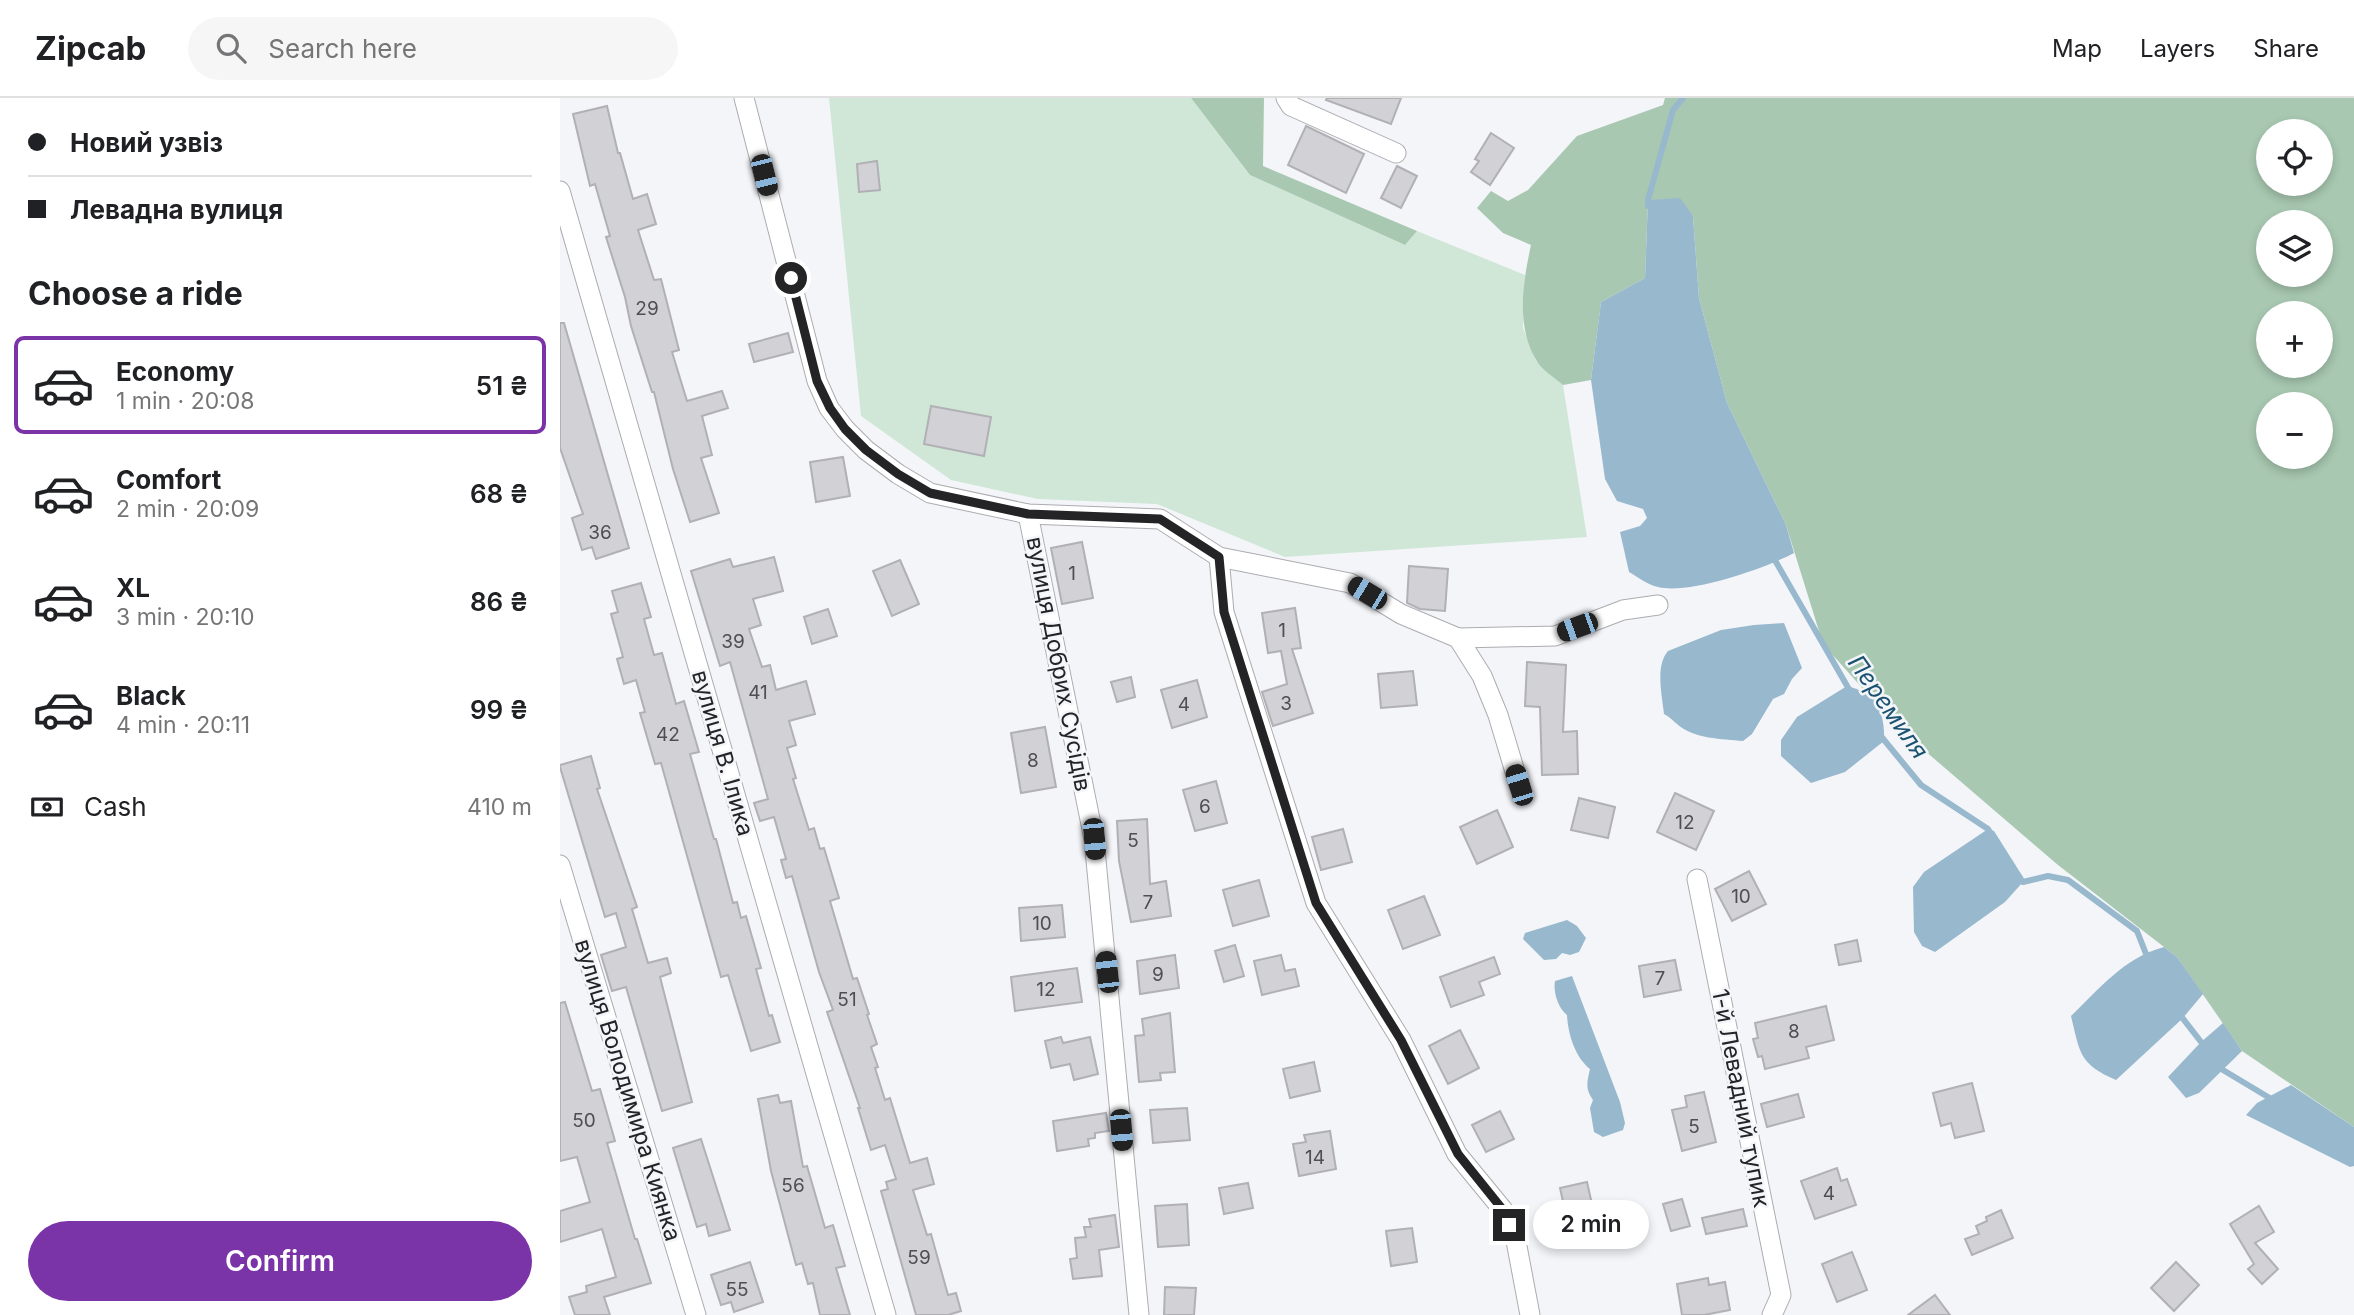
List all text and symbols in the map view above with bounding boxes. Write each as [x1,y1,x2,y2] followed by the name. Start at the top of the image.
[188,17,678,80] search box
[35,28,146,68] text: Zipcab
[212,29,250,67] icon: search
[268,33,417,64] text: Search here
[2052,34,2102,63] text: Map
[2140,34,2215,63] text: Layers
[2253,34,2319,63] text: Share
[2256,119,2333,469] map controls
[2256,119,2333,196] button: locate
[70,127,223,158] text: Новий узвіз
[749,152,780,198] car
[70,194,283,225] text: Левадна вулиця
[2256,210,2333,287] button: layers
[775,262,807,294] route start
[28,274,243,313] text: Choose a ride
[635,297,659,320] house number: 29
[2256,301,2333,378] button: +
[32,354,95,417] icon: car
[116,356,234,387] text: Economy
[476,370,528,401] text: 51 ₴
[116,387,255,415] text: 1 min · 20:08
[2256,392,2333,469] button: −
[32,462,95,525] icon: car
[116,464,221,495] text: Comfort
[470,478,528,509] text: 68 ₴
[116,495,259,523] text: 2 min · 20:09
[588,521,612,544] house number: 36
[1021,534,1097,794] street label: вулиця Добрих Сусідів
[1068,562,1076,585] house number: 1
[32,570,95,633] icon: car
[116,572,150,603] text: XL
[1344,573,1391,613] car
[470,586,528,617] text: 86 ₴
[116,603,255,631] text: 3 min · 20:10
[1554,610,1601,644] car
[1278,619,1286,642] house number: 1
[721,630,745,653] house number: 39
[1842,649,1935,764] water label: Перемиля
[686,667,760,839] street label: вулиця В. Ілика
[32,678,95,741] icon: car
[116,680,186,711] text: Black
[748,681,768,704] house number: 41
[1280,692,1292,715] house number: 3
[1178,693,1190,716] house number: 4
[470,694,528,725] text: 99 ₴
[116,711,250,739] text: 4 min · 20:11
[656,723,680,746] house number: 42
[1027,749,1039,772] house number: 8
[1503,762,1536,808] car
[28,788,66,826] icon: cash
[84,791,147,822] text: Cash
[467,793,532,821] text: 410 m
[1199,795,1211,818] house number: 6
[1675,811,1695,834] house number: 12
[1082,817,1107,861] car
[1127,829,1139,852] house number: 5
[1731,885,1751,908] house number: 10
[1143,891,1153,914] house number: 7
[1032,912,1052,935] house number: 10
[569,936,687,1244] street label: вулиця Володимира Киянка
[1095,950,1120,994] car
[1152,963,1164,986] house number: 9
[1655,967,1665,990] house number: 7
[1036,978,1056,1001] house number: 12
[1706,986,1776,1210] street label: 1-й Левадний тупик
[837,988,857,1011] house number: 51
[1788,1020,1800,1043] house number: 8
[1109,1108,1134,1152] car
[572,1109,596,1132] house number: 50
[1688,1115,1700,1138] house number: 5
[1305,1146,1325,1169] house number: 14
[781,1174,805,1197] house number: 56
[1823,1182,1835,1205] house number: 4
[1534,1200,1649,1250] callout: 2 min
[1493,1209,1525,1241] route end
[1561,1210,1621,1238] text: 2 min
[28,1221,532,1301] button: Confirm
[907,1246,931,1269] house number: 59
[725,1278,749,1301] house number: 55

